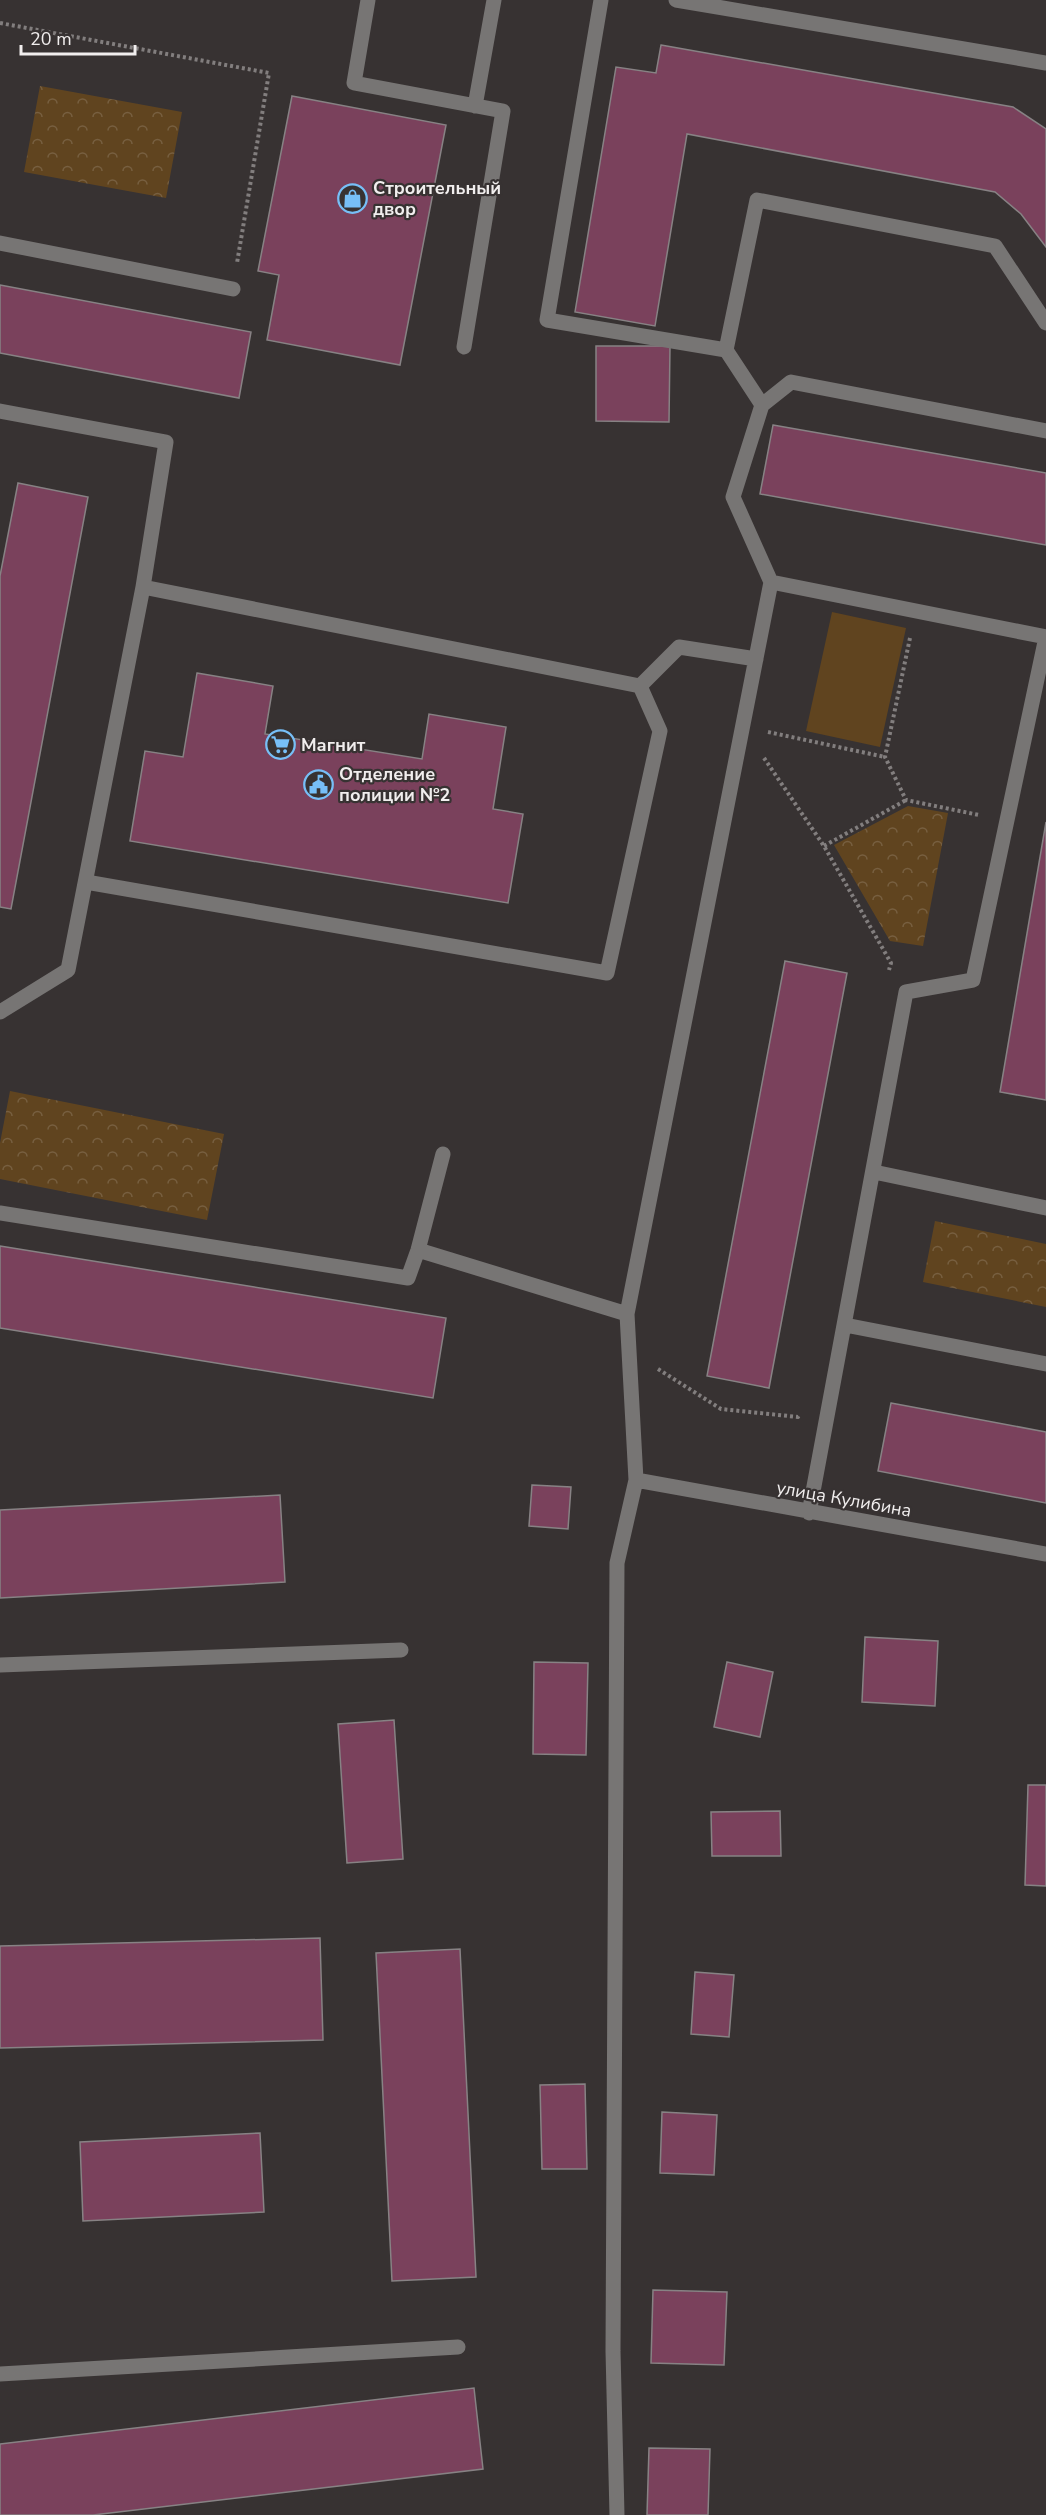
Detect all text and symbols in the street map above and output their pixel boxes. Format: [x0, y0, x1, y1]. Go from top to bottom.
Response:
scale bar [21, 18, 135, 56]
text: 20 m [30, 27, 72, 51]
place label: Строительный двор [373, 176, 501, 221]
shop icon: Строительный двор [336, 182, 368, 214]
supermarket icon: Магнит [264, 729, 296, 761]
place label: Магнит [301, 733, 366, 757]
place label: Отделение полиции №2 [339, 762, 450, 807]
public building icon: Отделение полиции №2 [302, 768, 334, 800]
street label: улица Кулибина [775, 1475, 913, 1523]

